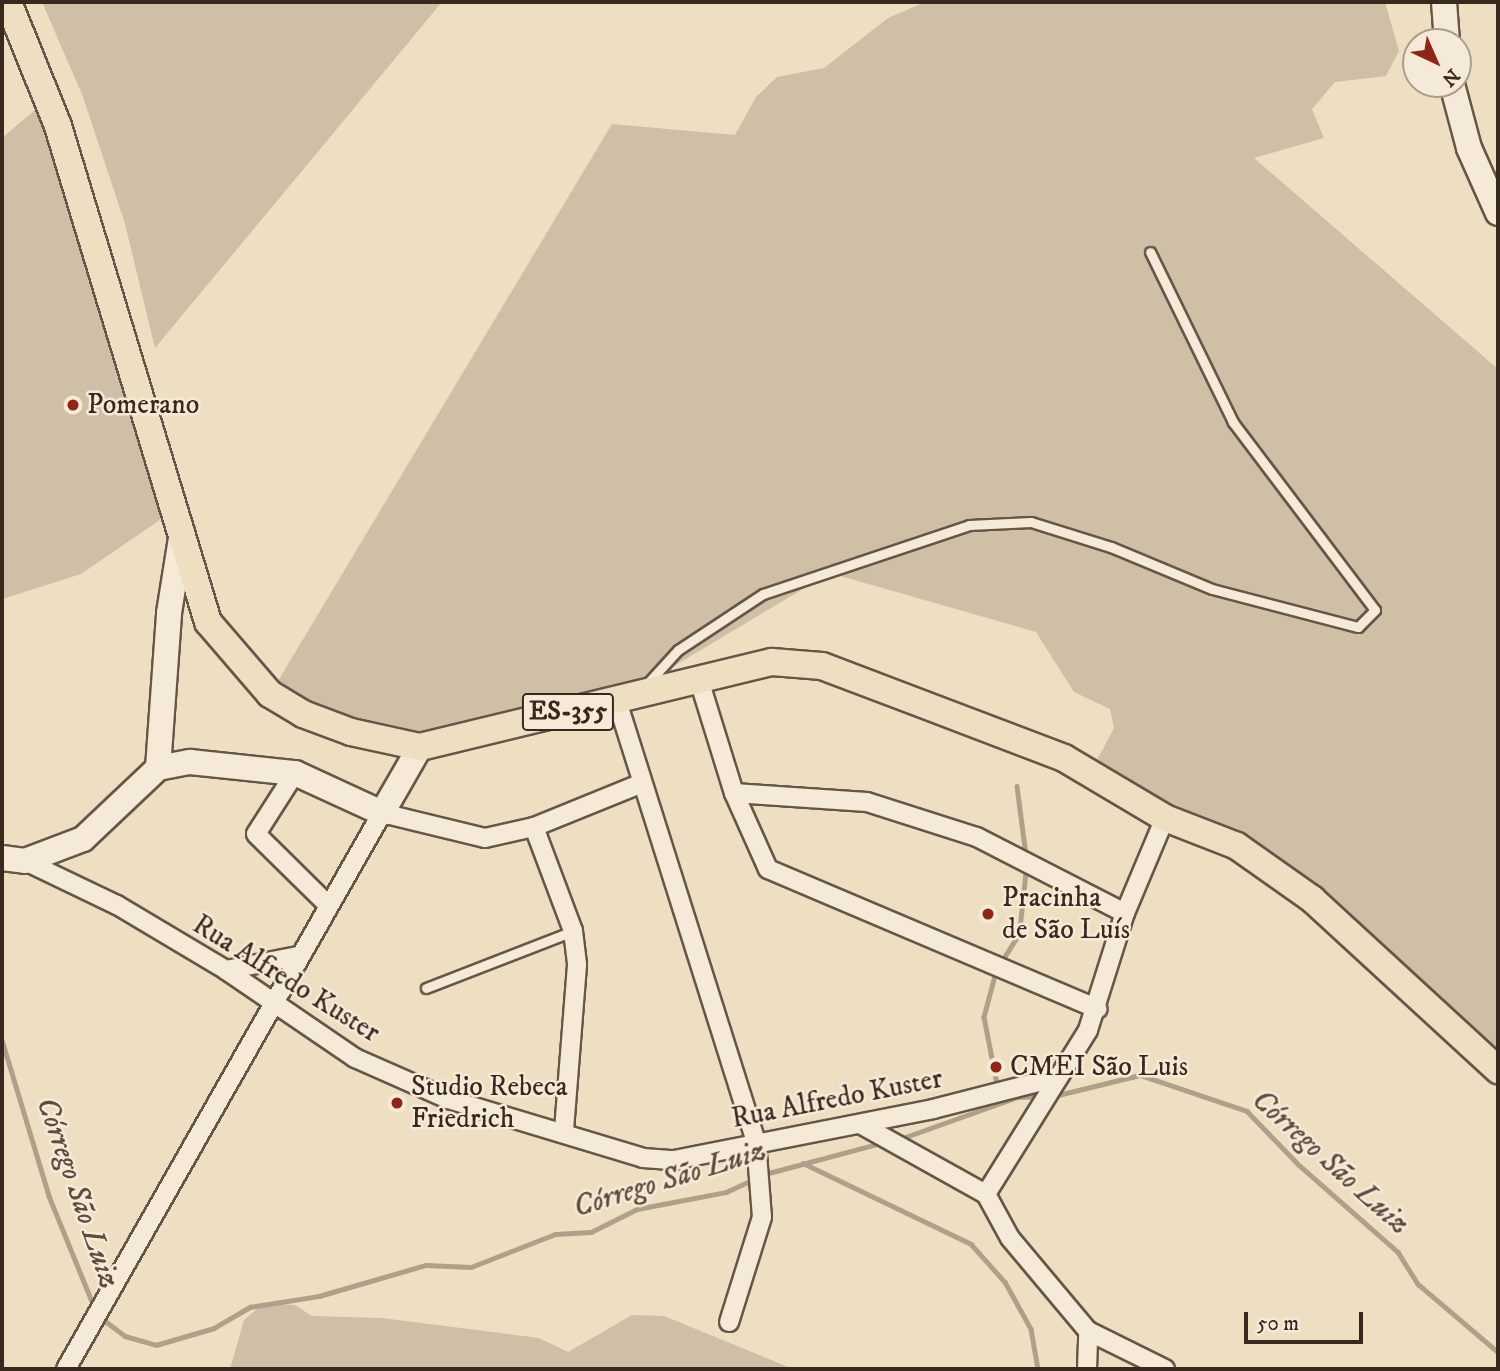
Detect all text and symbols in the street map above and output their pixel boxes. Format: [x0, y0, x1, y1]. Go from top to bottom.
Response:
north arrow [1402, 28, 1472, 98]
text: N [1437, 63, 1464, 91]
place label: Pomerano [87, 388, 199, 422]
marker: Pomerano [65, 397, 81, 413]
road number: ES-355 [521, 690, 615, 734]
place label: Pracinha de São Luís [1002, 881, 1130, 947]
marker: Pracinha de São Luís [980, 906, 996, 922]
street label: Rua Alfredo Kuster [186, 908, 386, 1050]
place label: CMEI São Luis [1010, 1050, 1188, 1084]
marker: CMEI São Luis [988, 1059, 1004, 1075]
street label: Rua Alfredo Kuster [729, 1062, 945, 1136]
place label: Studio Rebeca Friedrich [411, 1070, 568, 1136]
water label: Córrego São Luiz [1244, 1083, 1416, 1243]
water label: Córrego São Luiz [27, 1093, 127, 1293]
marker: Studio Rebeca Friedrich [389, 1095, 405, 1111]
water label: Córrego São Luiz [569, 1134, 771, 1226]
scale bar [1248, 1298, 1367, 1342]
text: 50 m [1257, 1311, 1299, 1337]

